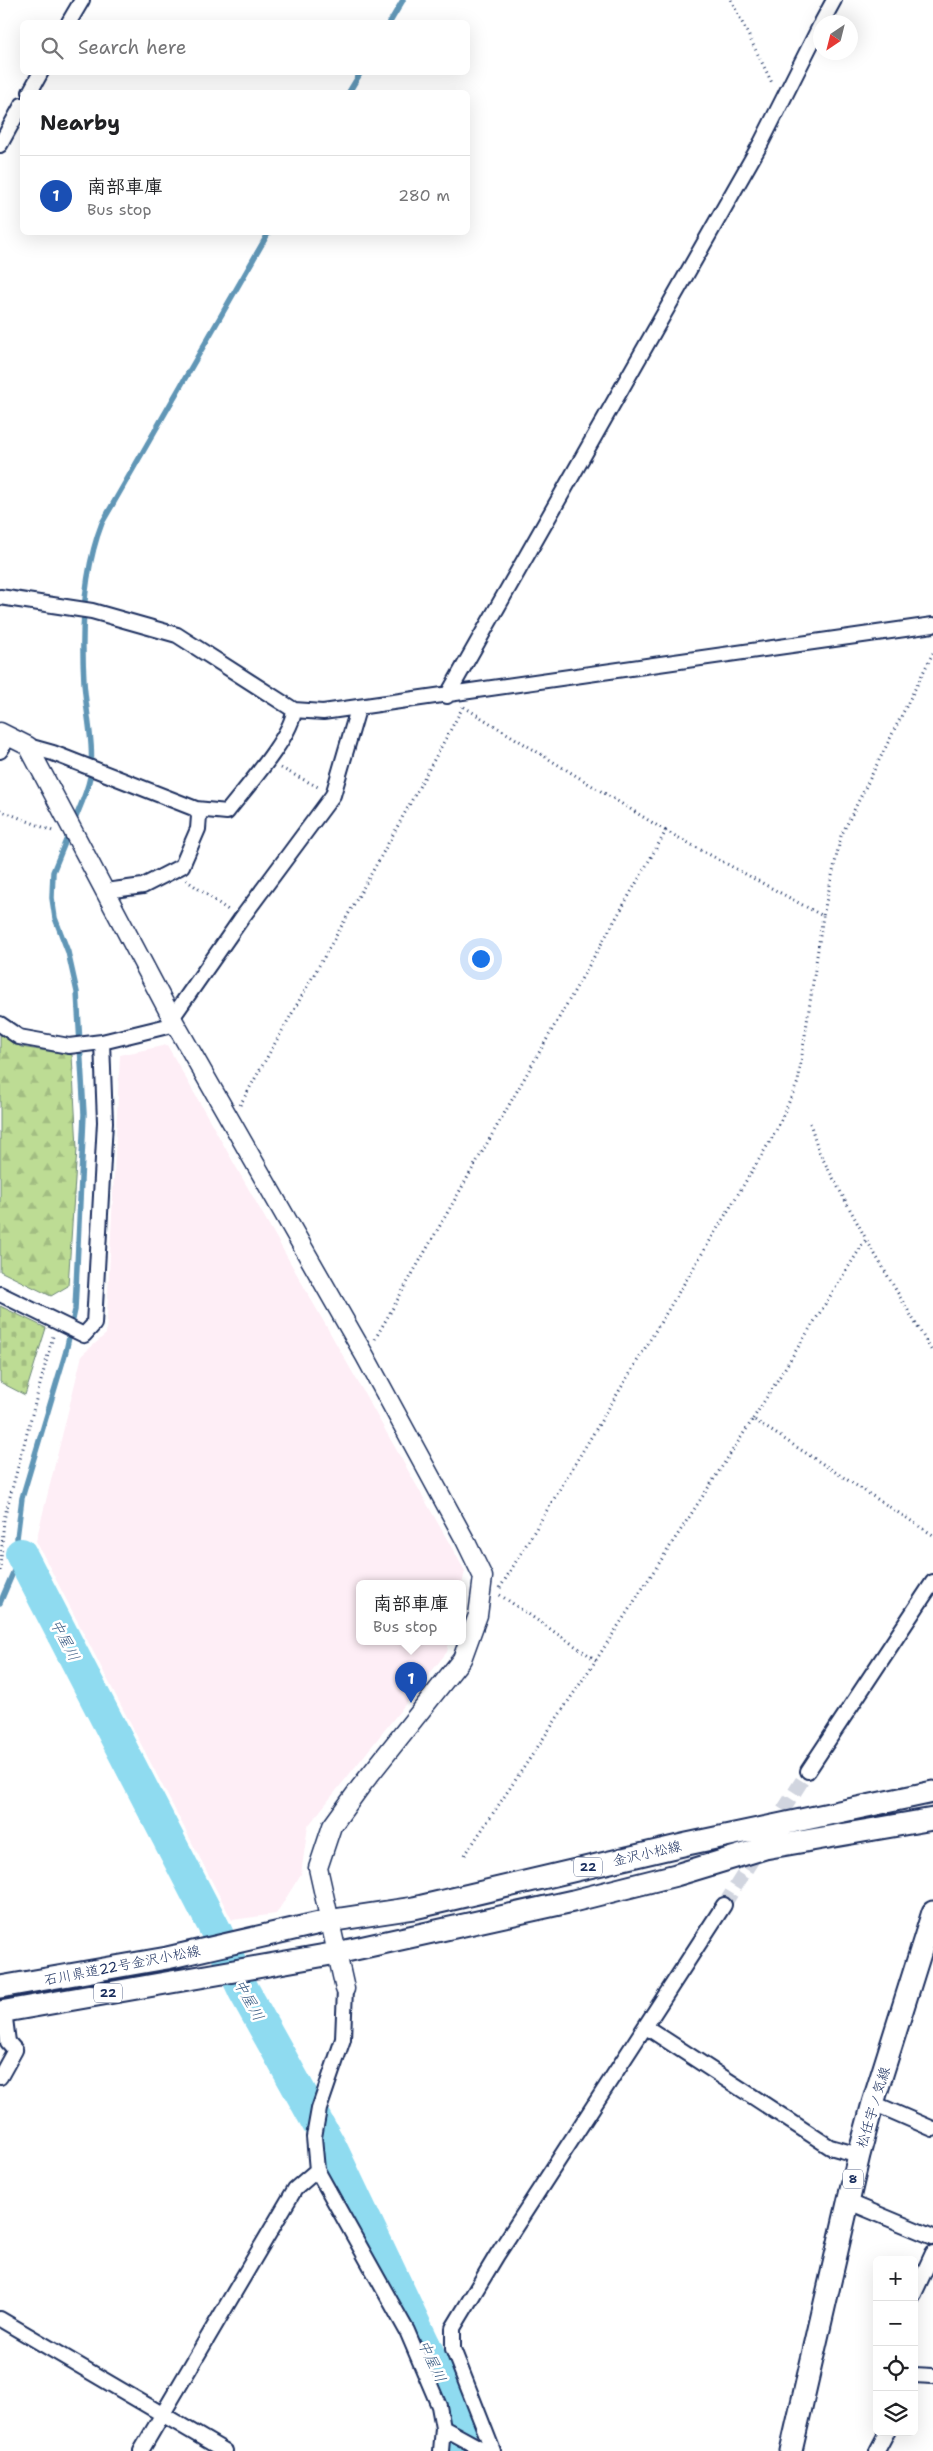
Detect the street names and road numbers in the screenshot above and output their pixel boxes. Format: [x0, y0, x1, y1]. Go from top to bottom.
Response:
street label: 金沢小松線 [611, 1836, 683, 1870]
road number: 22 [574, 1858, 602, 1876]
street label: 石川県道22号金沢小松線 [42, 1941, 202, 1989]
road number: 22 [94, 1984, 122, 2002]
street label: 松任宇ノ気線 [852, 2064, 894, 2150]
road number: 8 [843, 2170, 863, 2188]

